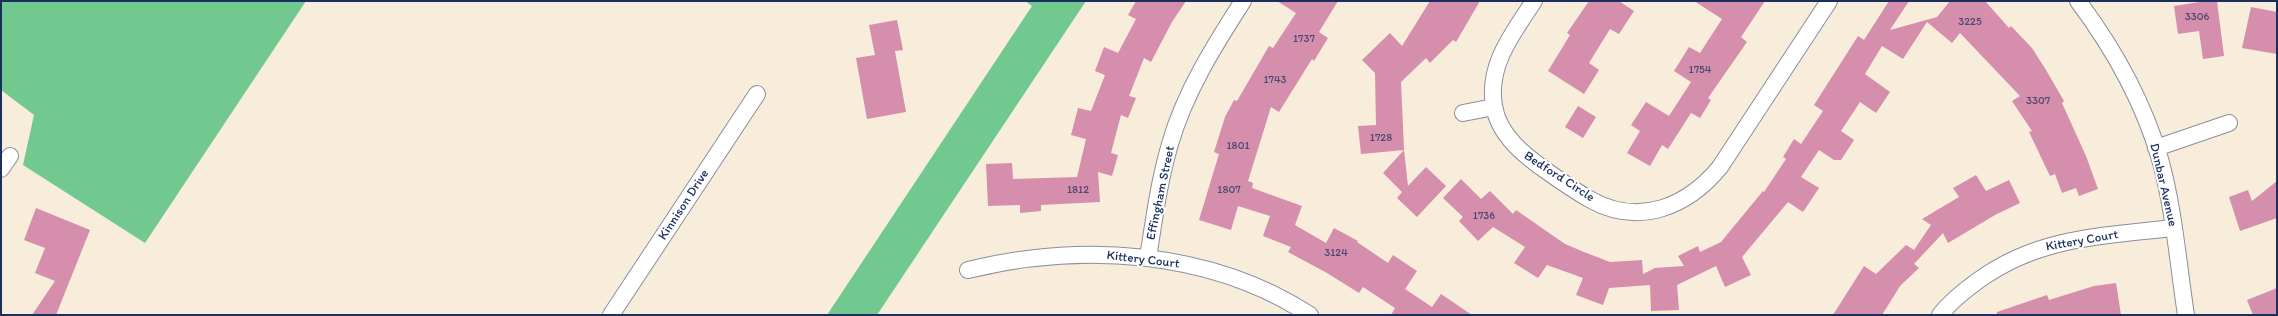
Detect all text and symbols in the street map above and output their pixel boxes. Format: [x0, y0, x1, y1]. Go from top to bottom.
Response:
house number: 3306 [2185, 10, 2209, 24]
house number: 3225 [1958, 15, 1982, 29]
house number: 1737 [1293, 32, 1315, 46]
house number: 1754 [1689, 63, 1711, 77]
house number: 1743 [1263, 73, 1287, 87]
house number: 3307 [2026, 94, 2050, 108]
house number: 1728 [1370, 131, 1392, 145]
house number: 1801 [1226, 139, 1250, 153]
street label: Dunbar Avenue [2146, 142, 2180, 228]
street label: Effingham Street [1143, 145, 1179, 241]
street label: Bedford Circle [1521, 148, 1597, 206]
street label: Kinnison Drive [655, 167, 713, 243]
house number: 1812 [1067, 183, 1089, 197]
house number: 1807 [1217, 183, 1241, 197]
house number: 1736 [1473, 209, 1495, 223]
street label: Kittery Court [2045, 227, 2119, 255]
house number: 3124 [1324, 246, 1348, 260]
street label: Kittery Court [1106, 248, 1180, 272]

